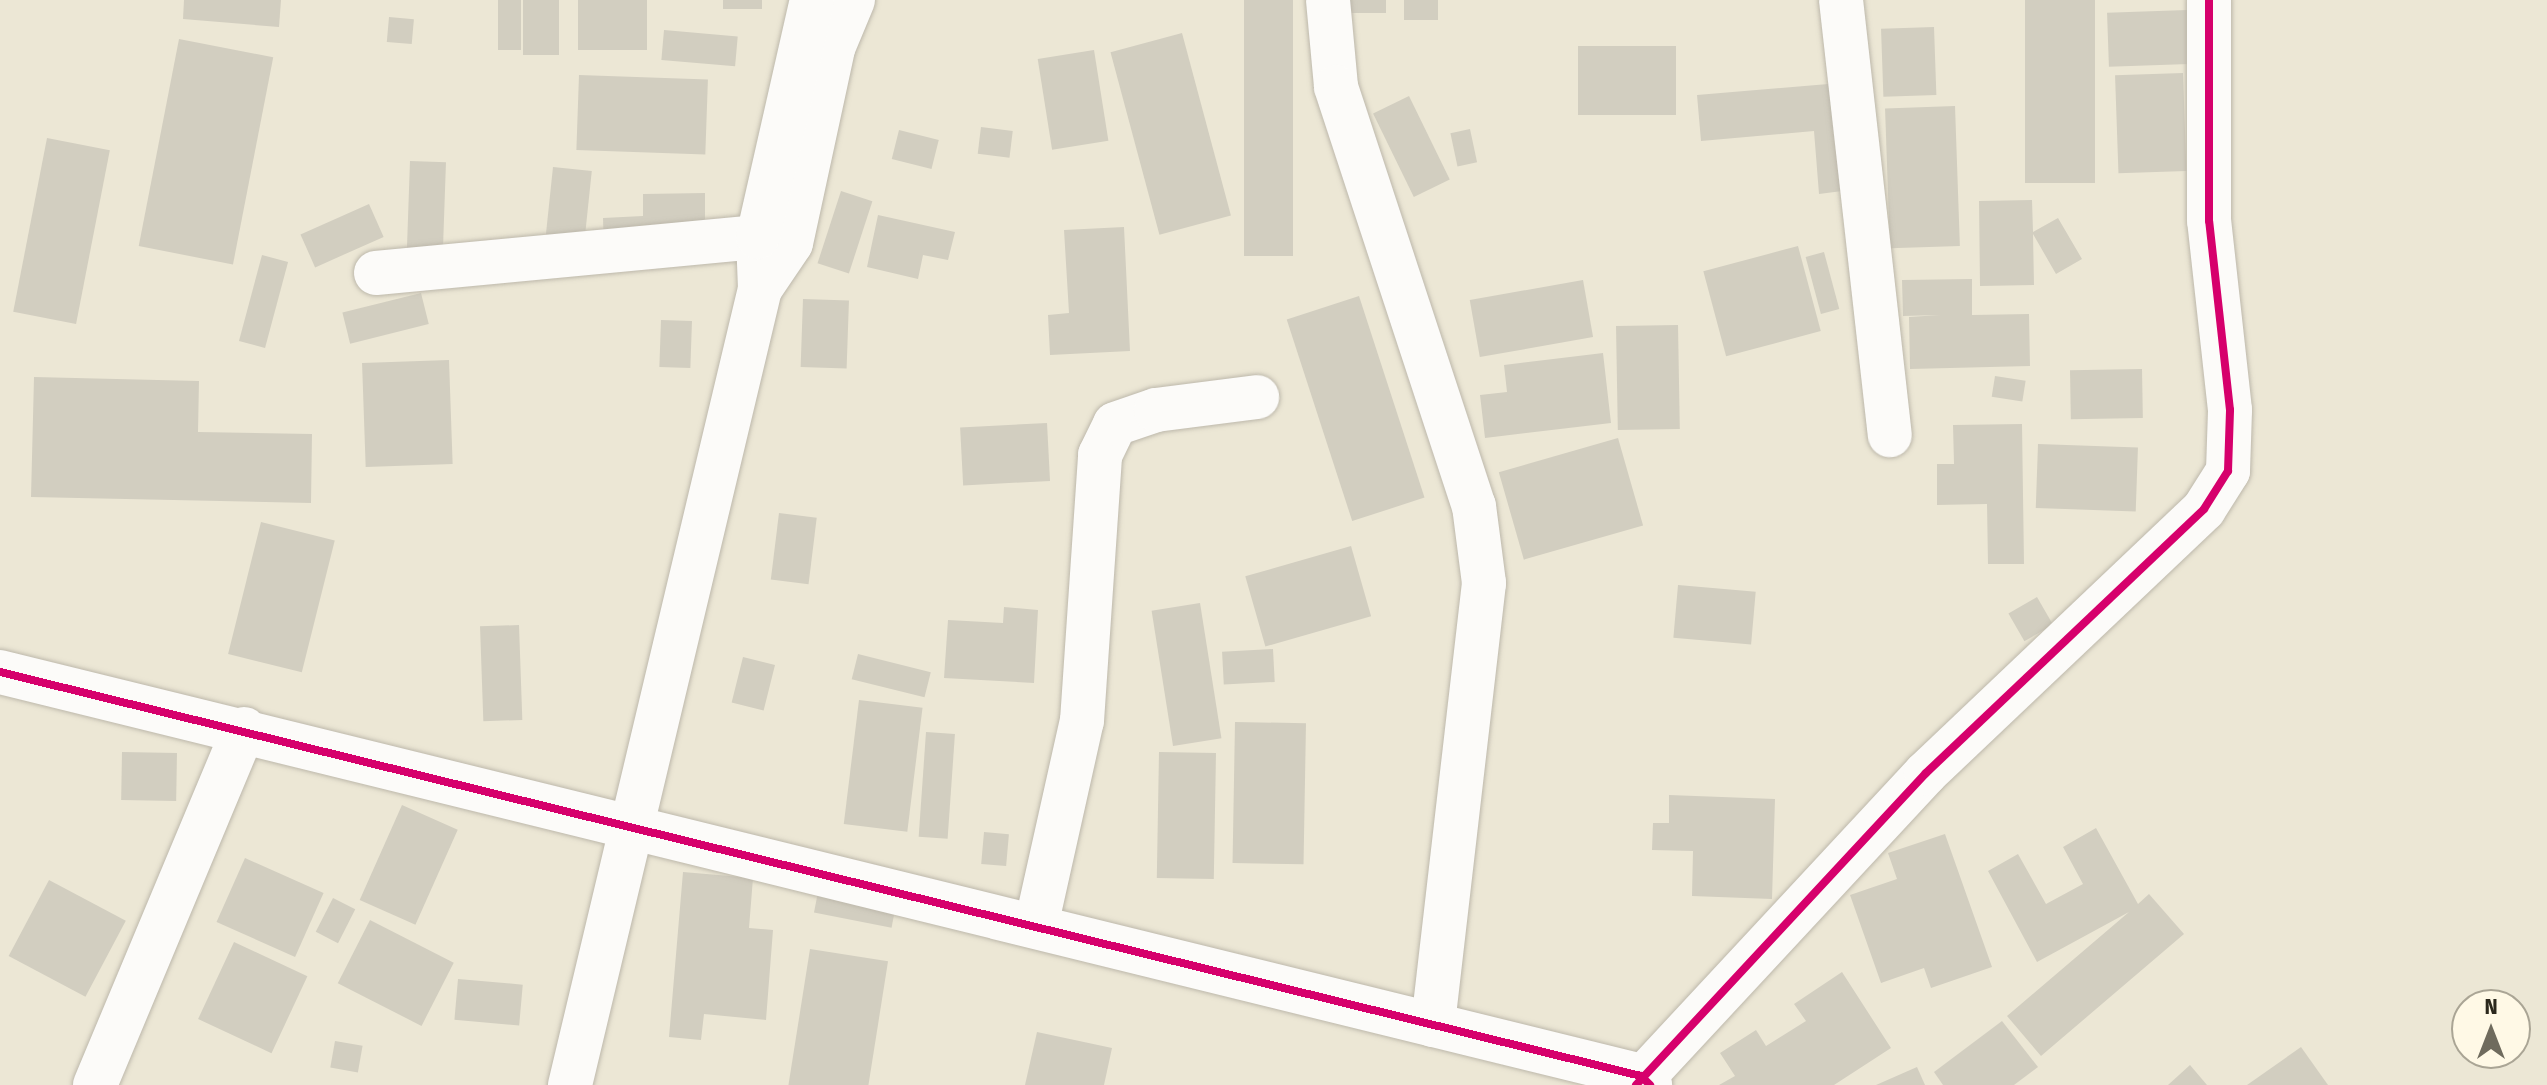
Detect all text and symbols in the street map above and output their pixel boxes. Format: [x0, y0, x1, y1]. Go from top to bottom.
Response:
north arrow [2451, 989, 2531, 1069]
text: N [2484, 993, 2498, 1020]

